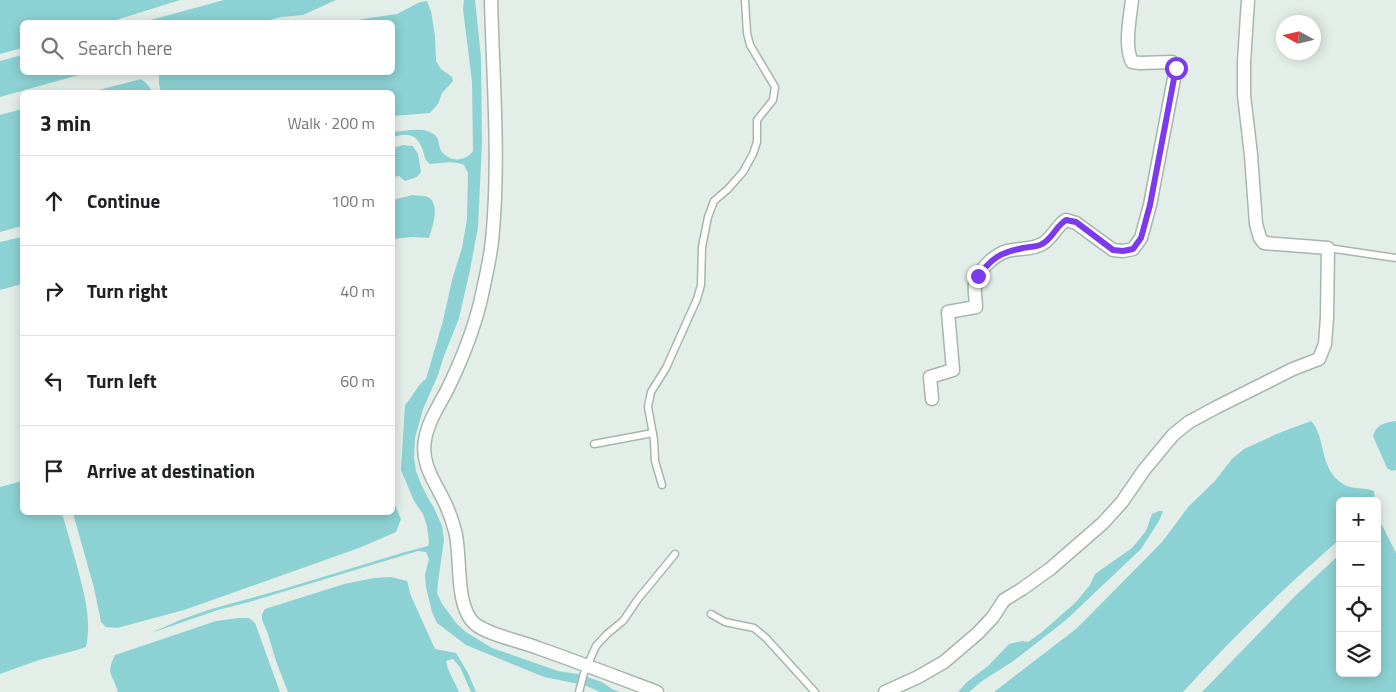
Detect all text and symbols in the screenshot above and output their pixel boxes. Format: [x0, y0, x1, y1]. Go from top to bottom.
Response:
north arrow [1276, 15, 1321, 60]
search box [20, 20, 395, 75]
text: Search here [78, 33, 172, 62]
icon: search [38, 34, 66, 62]
route start [1165, 57, 1188, 80]
text: 3 min [40, 107, 91, 139]
text: Walk · 200 m [287, 111, 375, 135]
text: Continue [87, 186, 160, 215]
icon: ahead [40, 187, 68, 215]
text: 100 m [331, 189, 375, 213]
route end [967, 265, 990, 288]
text: Turn right [87, 276, 168, 305]
icon: right [40, 277, 68, 305]
text: 40 m [340, 279, 375, 303]
text: Turn left [87, 366, 157, 395]
icon: left [40, 367, 68, 395]
text: 60 m [340, 369, 375, 393]
text: Arrive at destination [87, 456, 255, 485]
icon: arrive [40, 457, 68, 485]
map controls [1336, 497, 1381, 677]
button: + [1336, 497, 1381, 542]
button: − [1336, 542, 1381, 587]
button: locate [1336, 587, 1381, 632]
button: layers [1336, 632, 1381, 677]

